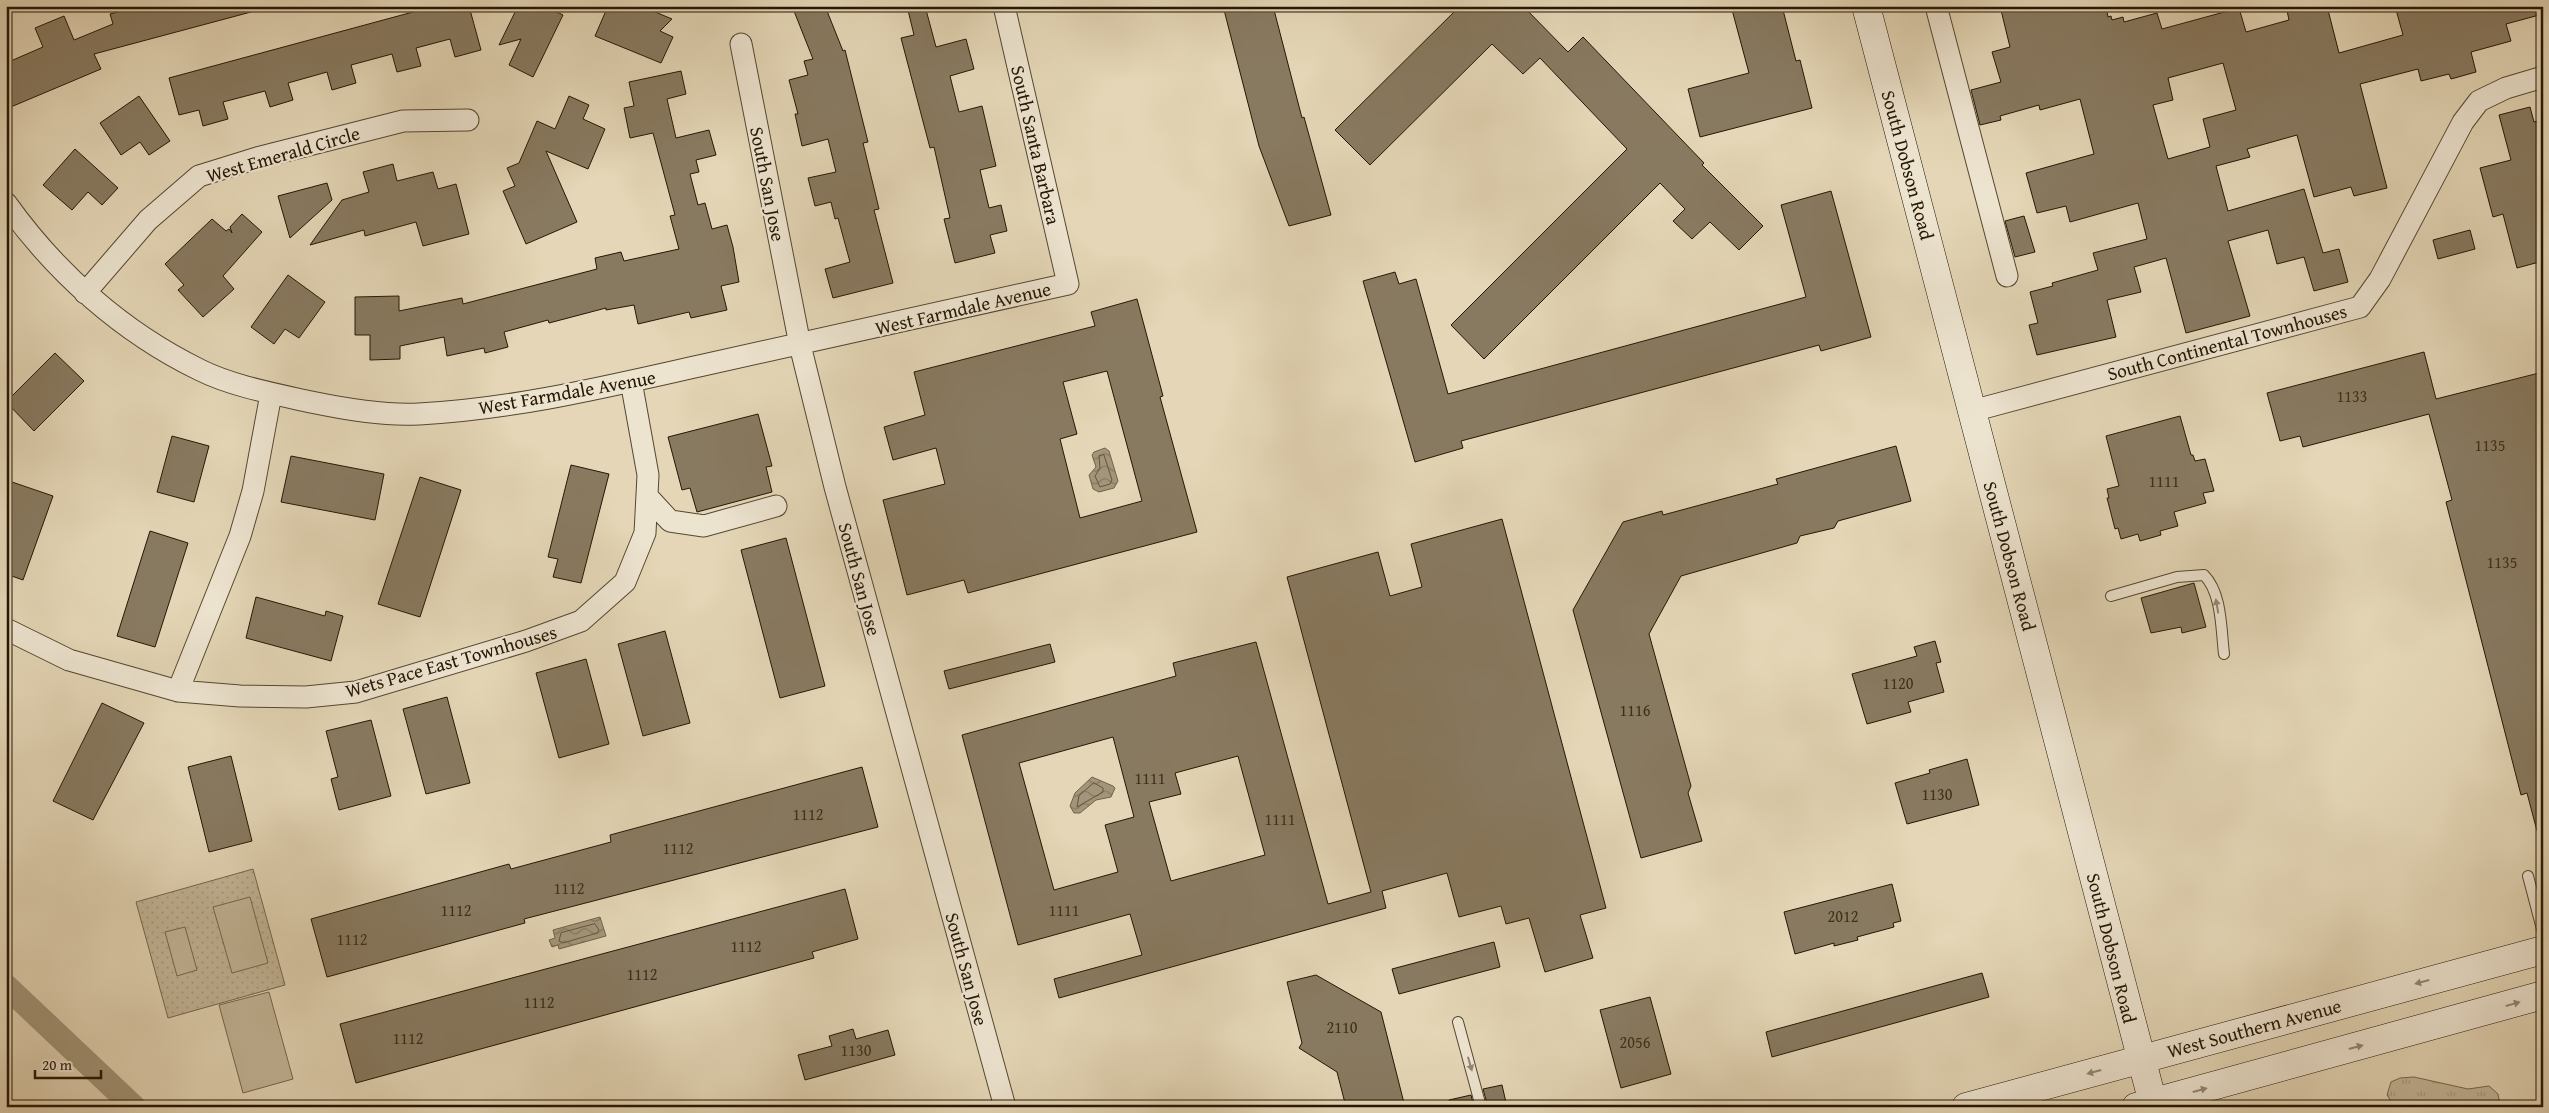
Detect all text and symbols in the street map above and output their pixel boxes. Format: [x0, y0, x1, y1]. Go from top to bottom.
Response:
street label: South Santa Barbara [1004, 63, 1068, 227]
street label: South Dobson Road [1875, 87, 1942, 244]
street label: West Emerald Circle [203, 119, 363, 189]
street label: South San Jose [743, 124, 793, 244]
street label: West Farmdale Avenue [872, 274, 1054, 342]
street label: South Continental Townhouses [2104, 296, 2350, 388]
street label: West Farmdale Avenue [476, 363, 658, 421]
house number: 1133 [2337, 384, 2367, 408]
house number: 1135 [2475, 433, 2505, 457]
house number: 1111 [2149, 469, 2179, 493]
street label: South Dobson Road [1977, 478, 2044, 635]
street label: South San Jose [831, 519, 889, 639]
house number: 1135 [2487, 550, 2517, 574]
one-way arrow [2213, 597, 2221, 613]
street label: Wets Pace East Townhouses [342, 617, 560, 705]
house number: 1120 [1883, 671, 1914, 695]
house number: 1116 [1620, 698, 1651, 722]
house number: 1111 [1135, 766, 1165, 790]
house number: 1130 [1922, 782, 1953, 806]
house number: 1112 [793, 802, 823, 826]
house number: 1111 [1265, 807, 1295, 831]
house number: 1112 [663, 836, 693, 860]
street label: South Dobson Road [2080, 870, 2144, 1027]
house number: 1112 [554, 876, 584, 900]
house number: 1112 [441, 898, 471, 922]
house number: 1111 [1049, 898, 1079, 922]
house number: 2012 [1828, 904, 1858, 928]
street label: South San Jose [938, 909, 996, 1029]
house number: 1112 [337, 927, 367, 951]
house number: 1112 [731, 934, 761, 958]
house number: 1112 [627, 962, 657, 986]
one-way arrow [2415, 979, 2430, 987]
house number: 1112 [524, 990, 554, 1014]
street label: West Southern Avenue [2164, 991, 2344, 1065]
one-way arrow [2506, 1000, 2521, 1008]
house number: 2110 [1327, 1015, 1358, 1039]
house number: 1112 [393, 1026, 423, 1050]
house number: 2056 [1620, 1030, 1651, 1054]
house number: 1130 [841, 1038, 872, 1062]
one-way arrow [2349, 1043, 2364, 1051]
scale bar [35, 1048, 101, 1080]
text: 20 m [42, 1054, 73, 1075]
one-way arrow [1466, 1057, 1474, 1072]
one-way arrow [2086, 1068, 2101, 1076]
one-way arrow [2192, 1085, 2207, 1093]

